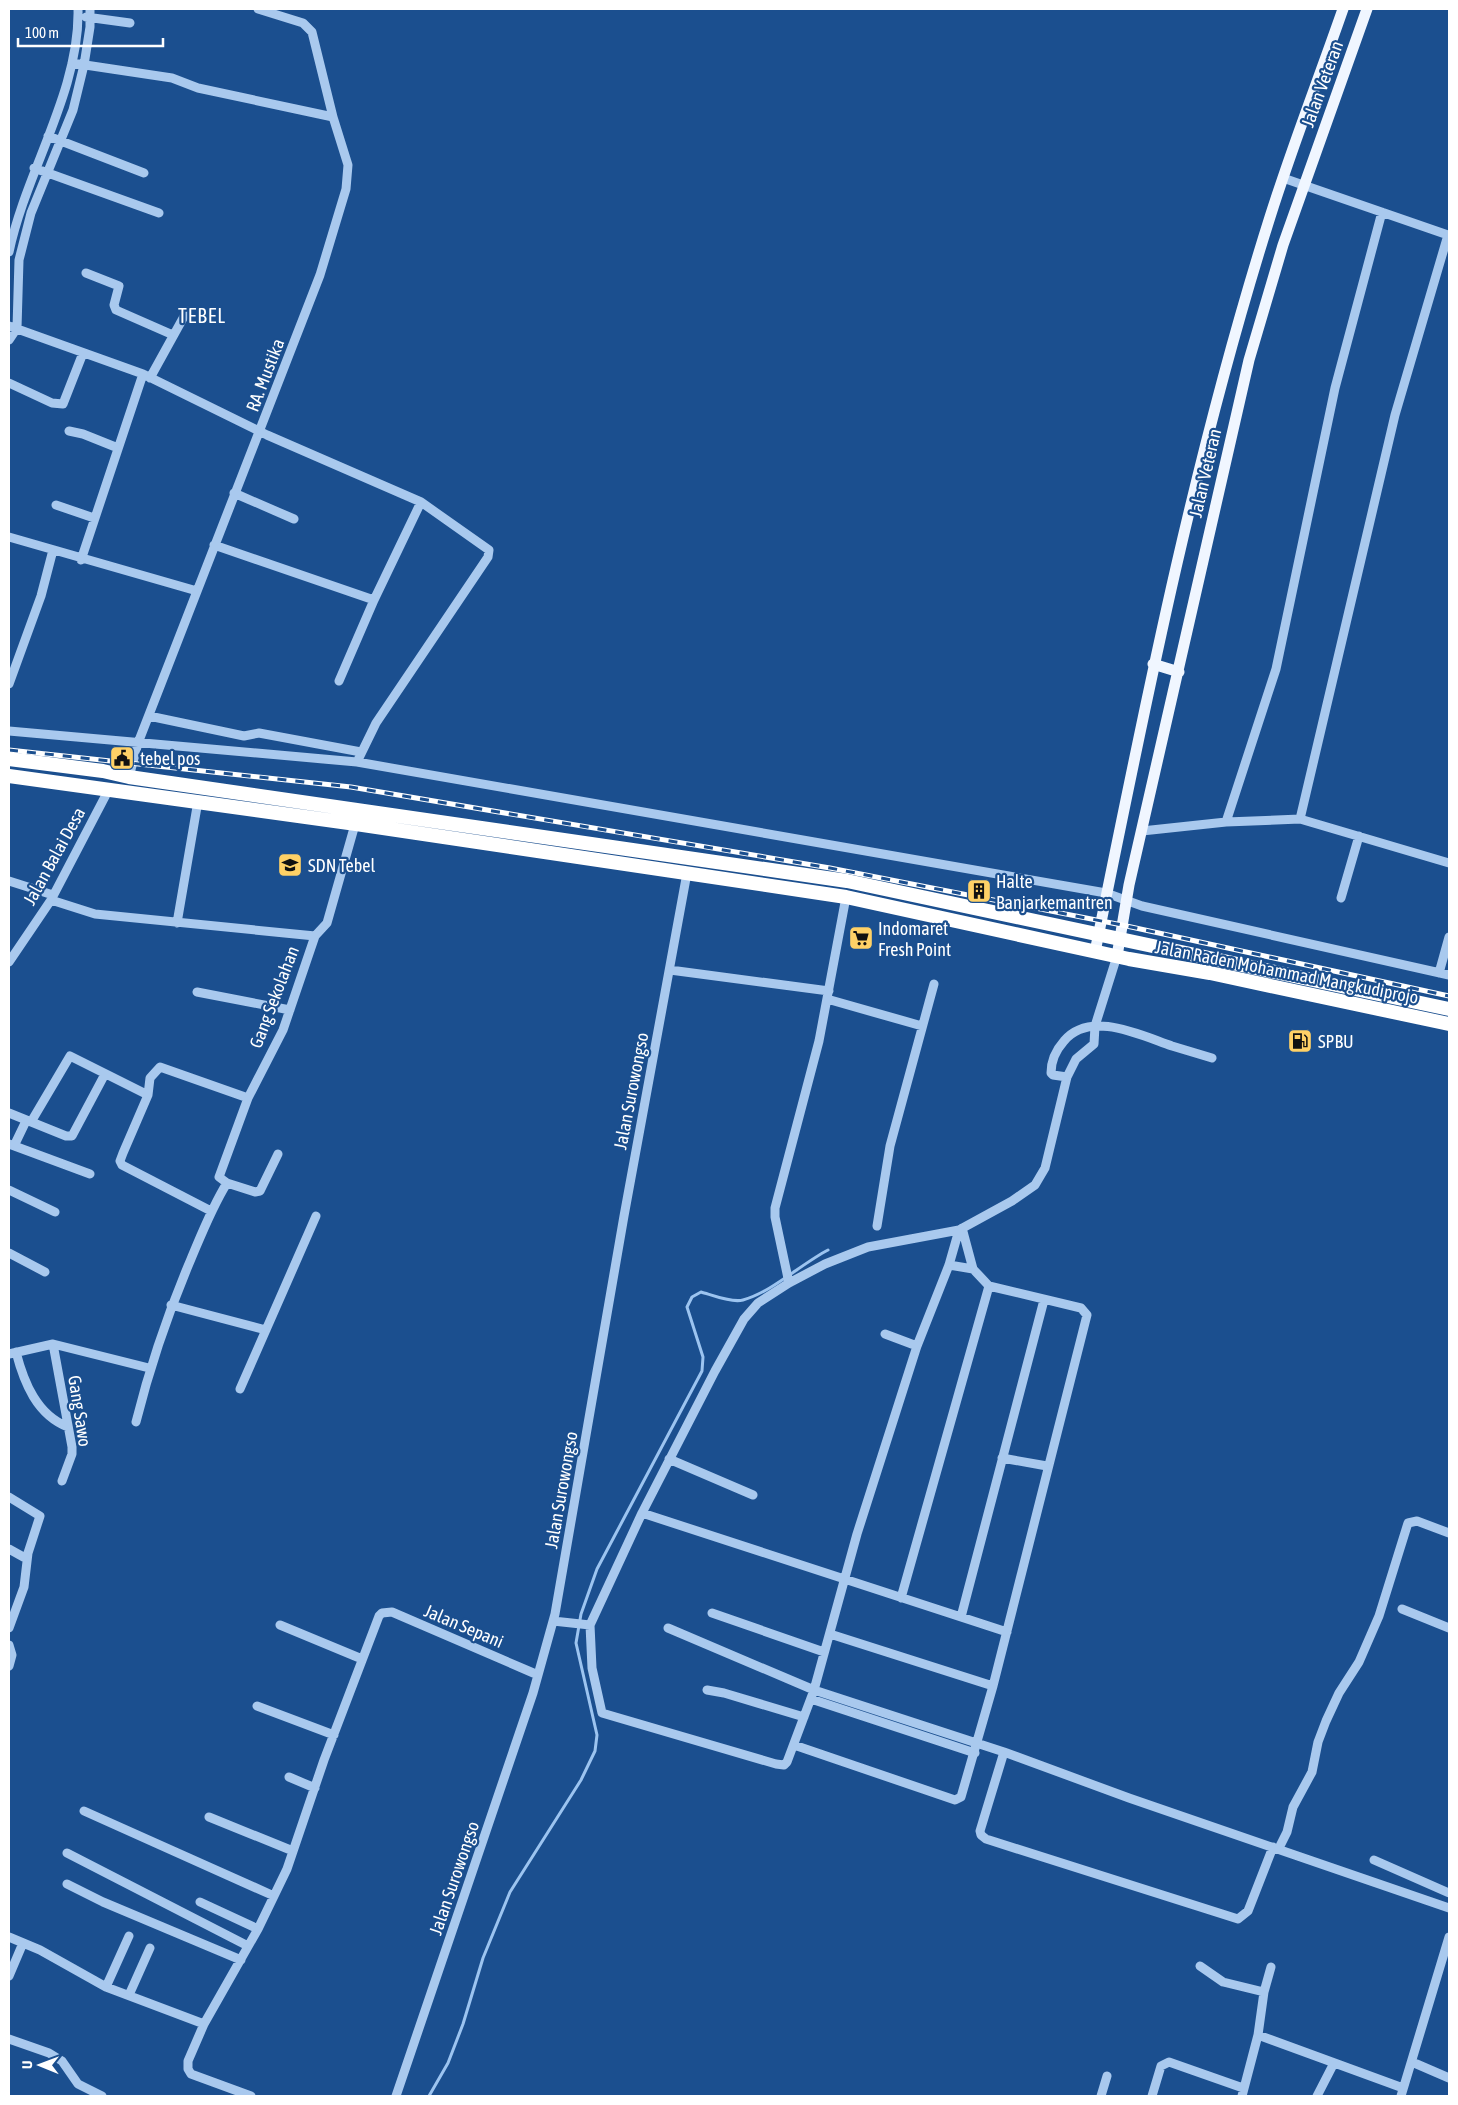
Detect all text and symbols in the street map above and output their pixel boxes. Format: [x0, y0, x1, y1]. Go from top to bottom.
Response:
scale bar [18, 15, 162, 47]
text: 100 m [25, 24, 59, 41]
street label: Jalan Veteran [1297, 38, 1347, 130]
district label: TEBEL [178, 304, 226, 327]
street label: RA. Mustika [242, 336, 288, 414]
street label: Jalan Veteran [1185, 427, 1225, 519]
public building icon: tebel pos [109, 745, 135, 771]
place label: tebel pos [140, 748, 200, 769]
street label: Jalan Balai Desa [19, 804, 89, 908]
school or university icon: SDN Tebel [277, 852, 303, 878]
place label: SDN Tebel [308, 855, 375, 876]
place label: Halte Banjarkemantren [996, 871, 1113, 913]
building icon: Halte Banjarkemantren [966, 878, 992, 904]
place label: Indomaret Fresh Point [878, 918, 951, 960]
supermarket icon: Indomaret Fresh Point [848, 925, 874, 951]
street label: Jalan Raden Mohammad Mangkudiprojo [1154, 936, 1420, 1008]
street label: Gang Sekolahan [245, 943, 303, 1051]
fuel station icon: SPBU [1287, 1028, 1313, 1054]
street label: Jalan Surowongso [609, 1031, 653, 1151]
place label: SPBU [1318, 1031, 1354, 1052]
street label: Gang Sawo [64, 1374, 96, 1448]
street label: Jalan Surowongso [540, 1430, 582, 1550]
street label: Jalan Sepani [421, 1600, 507, 1652]
street label: Jalan Surowongso [425, 1819, 483, 1937]
north arrow [15, 2040, 65, 2090]
text: U [19, 2061, 35, 2069]

